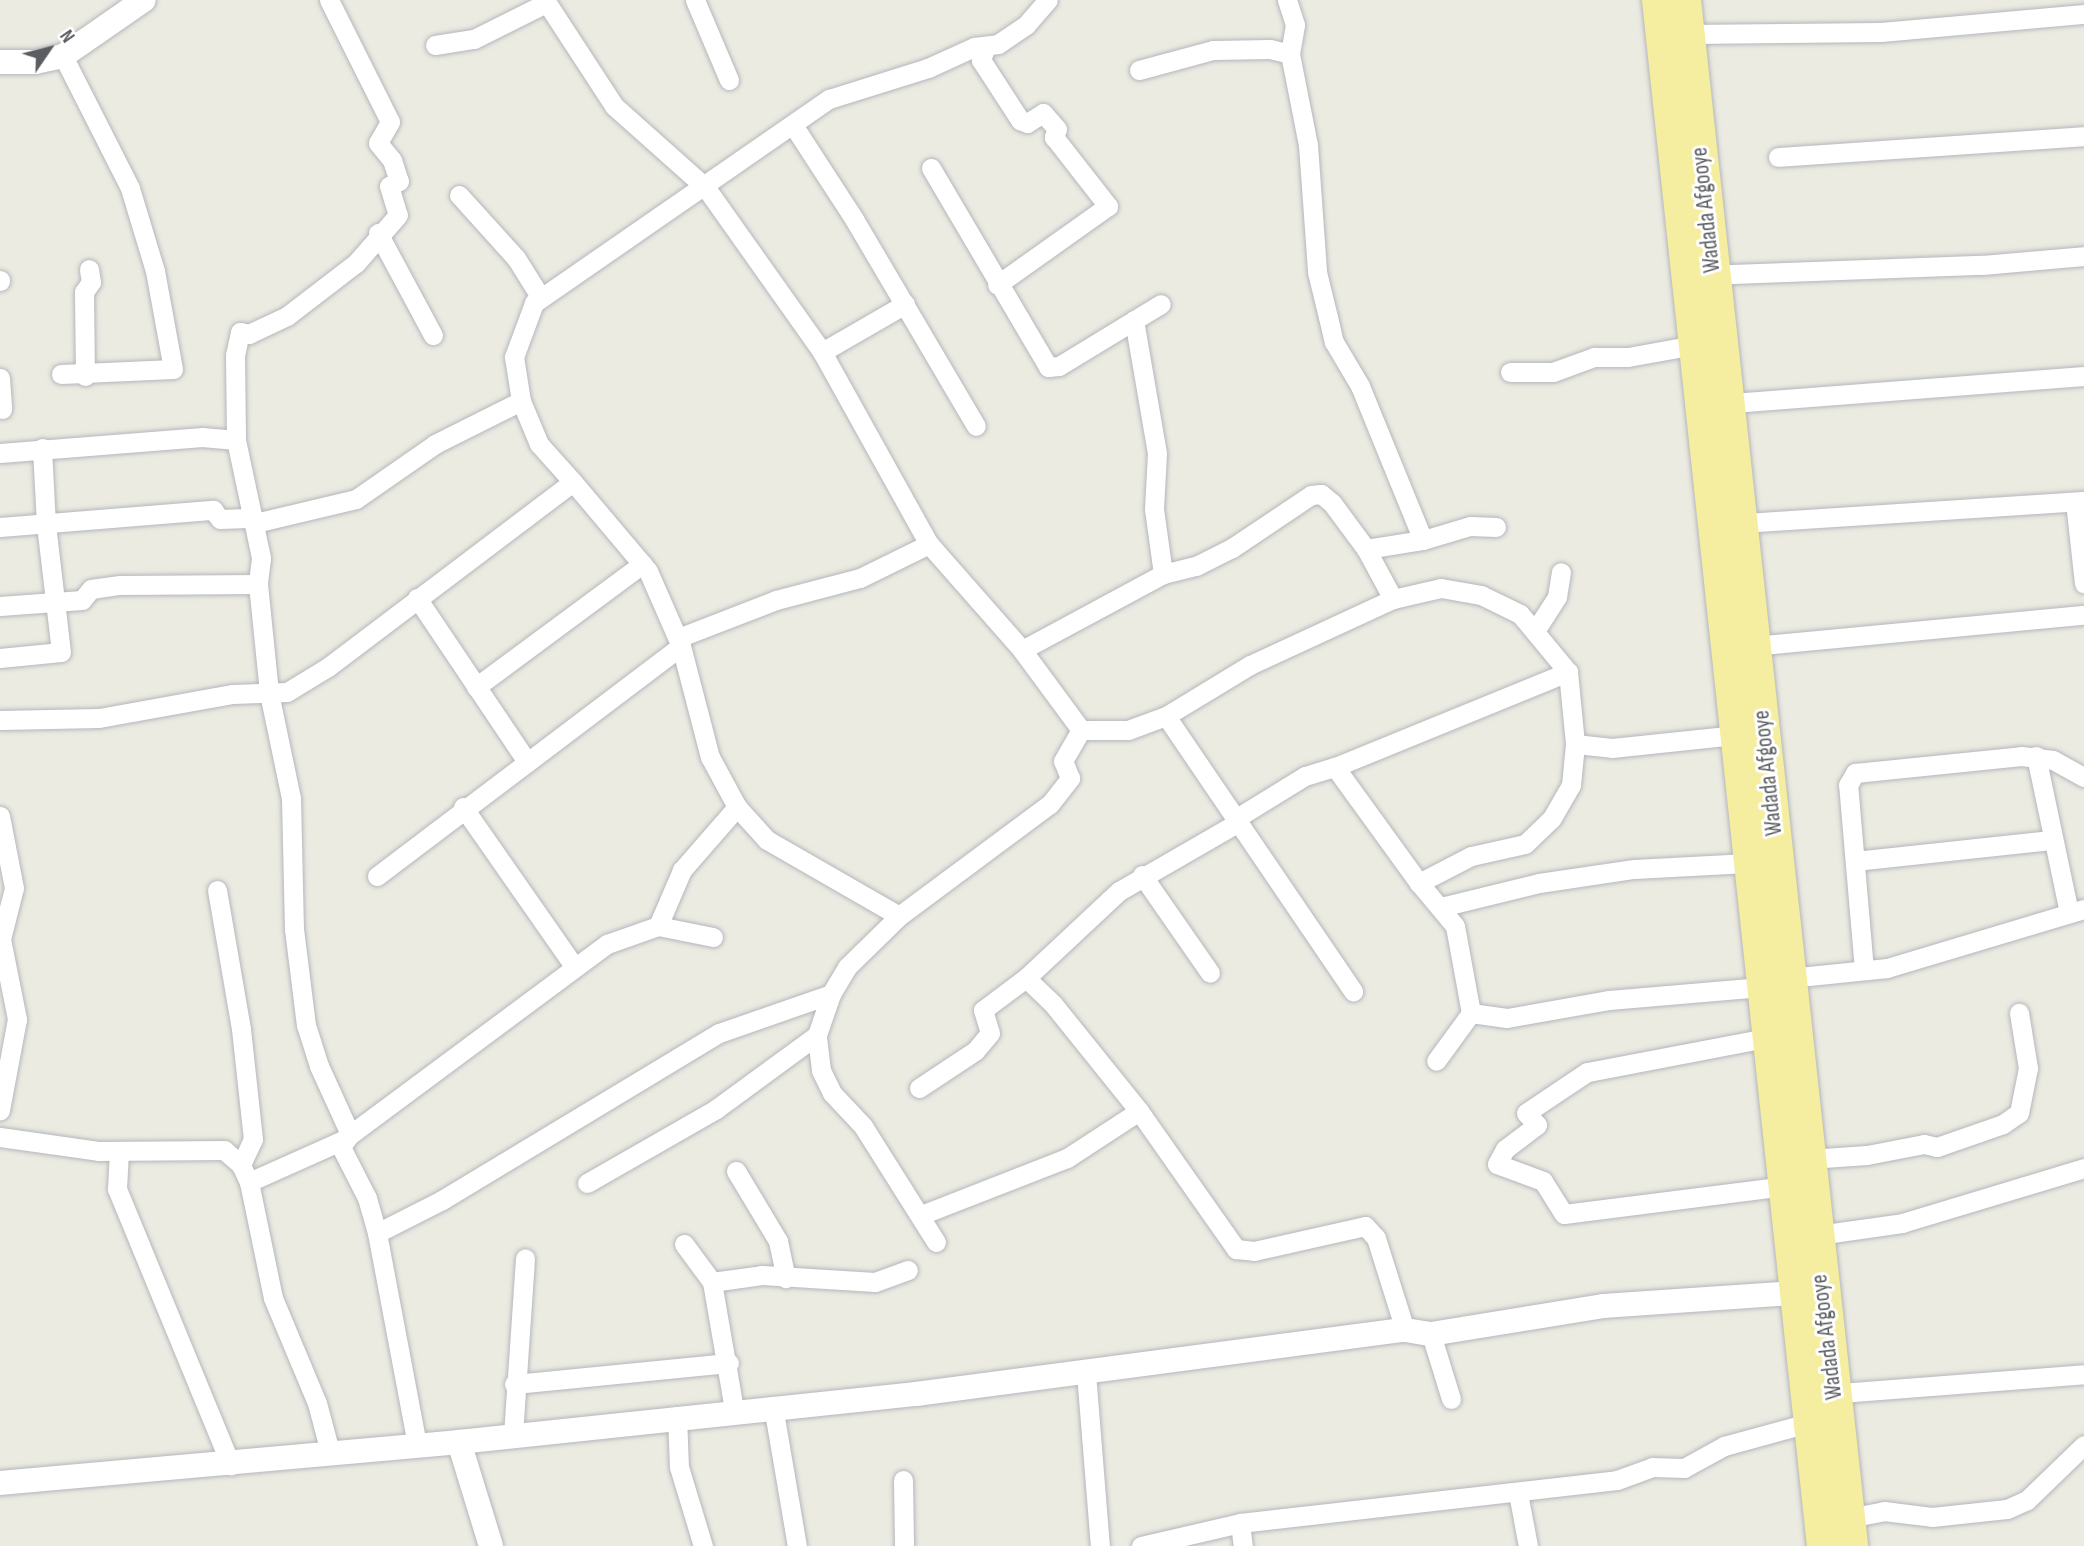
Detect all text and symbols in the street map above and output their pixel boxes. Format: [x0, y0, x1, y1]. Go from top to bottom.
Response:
north arrow [14, 14, 84, 84]
text: N [54, 26, 79, 47]
street label: Wadada Afgooye [1686, 146, 1726, 274]
street label: Wadada Afgooye [1748, 709, 1788, 837]
street label: Wadada Afgooye [1806, 1273, 1848, 1401]

